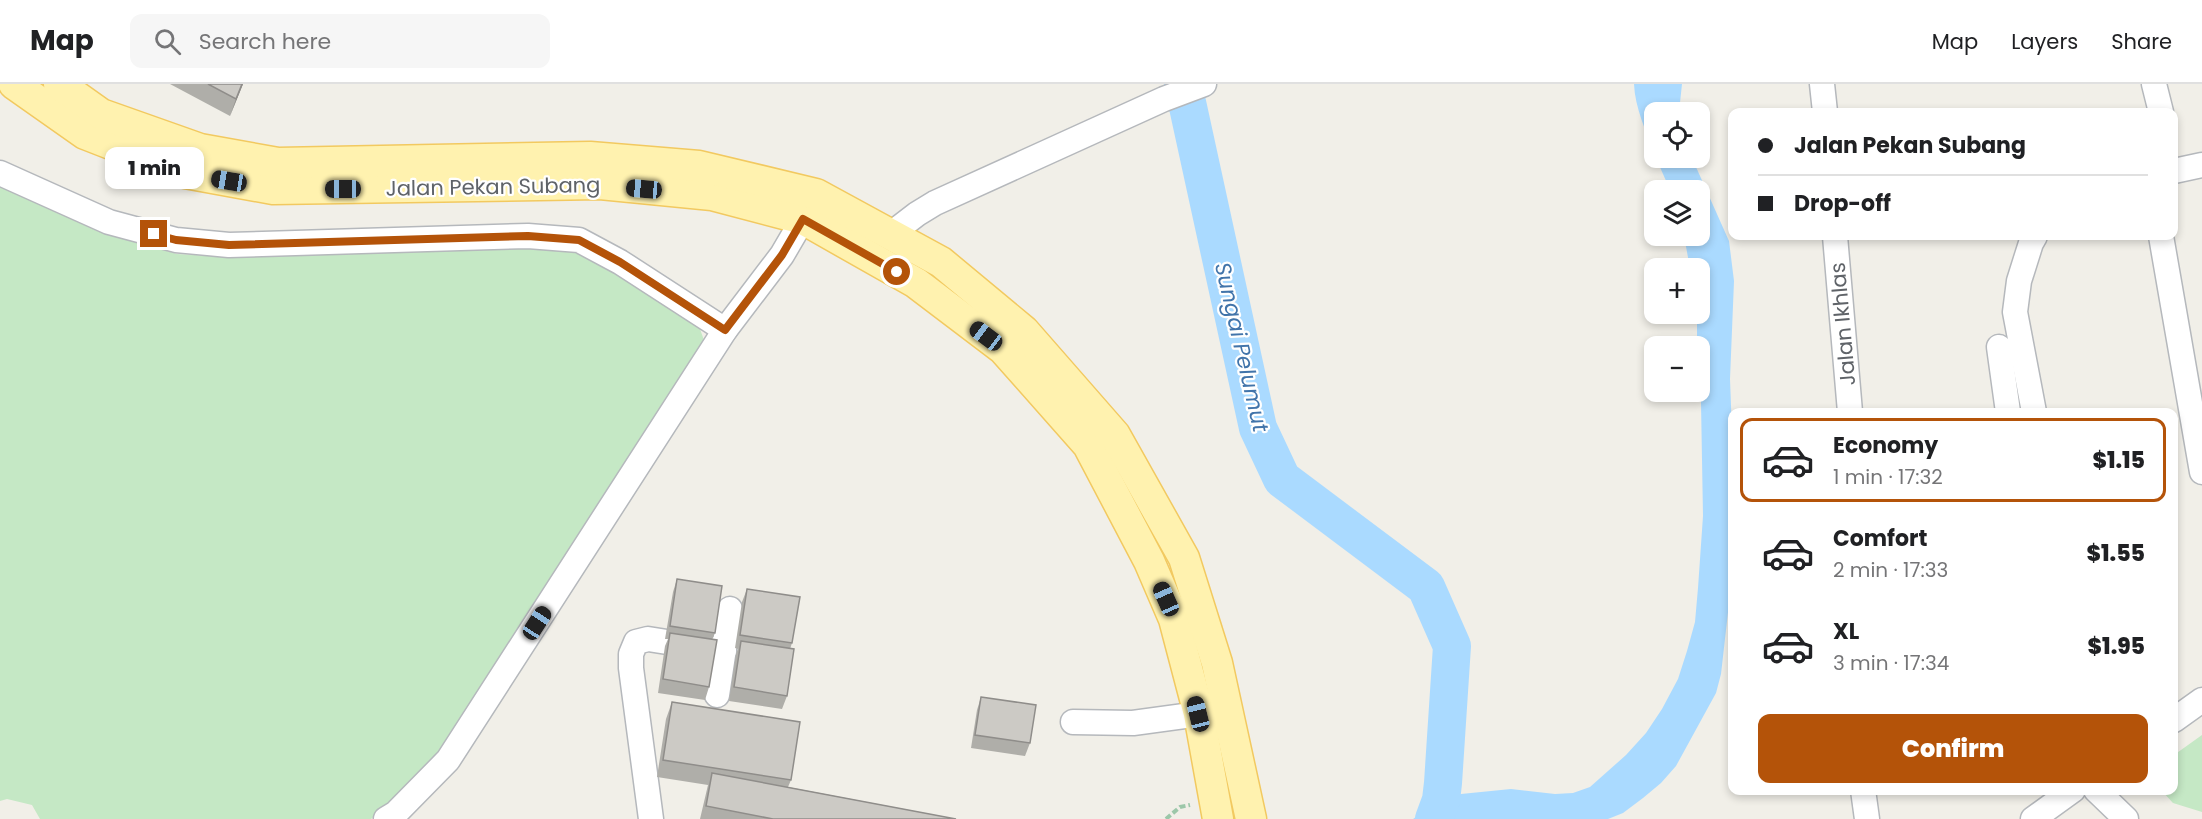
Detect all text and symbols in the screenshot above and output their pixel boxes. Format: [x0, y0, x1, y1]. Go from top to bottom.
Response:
search box [130, 14, 550, 68]
text: Map [30, 21, 94, 60]
icon: search [151, 25, 184, 58]
text: Search here [199, 26, 331, 57]
text: Map [1932, 27, 1978, 56]
text: Layers [2011, 27, 2078, 56]
text: Share [2111, 27, 2172, 56]
map controls [1644, 102, 1710, 402]
button: locate [1644, 102, 1710, 168]
text: Jalan Pekan Subang [1794, 130, 2026, 161]
callout: 1 min [104, 147, 204, 189]
text: 1 min [128, 154, 181, 182]
car [210, 169, 248, 193]
street label: Jalan Pekan Subang [385, 170, 601, 203]
car [625, 178, 663, 200]
car [325, 180, 361, 198]
button: layers [1644, 180, 1710, 246]
text: Drop-off [1794, 188, 1891, 219]
route end [140, 220, 167, 247]
route start [883, 258, 910, 285]
button: + [1644, 258, 1710, 324]
water label: Sungai Pelumut [1207, 259, 1276, 436]
street label: Jalan Ikhlas [1823, 261, 1862, 387]
car [966, 318, 1006, 354]
button: − [1644, 336, 1710, 402]
text: Economy [1833, 430, 1938, 461]
icon: car [1761, 433, 1815, 487]
text: $1.15 [2092, 445, 2145, 476]
text: 1 min · 17:32 [1833, 463, 1943, 491]
text: Comfort [1833, 523, 1927, 554]
icon: car [1761, 526, 1815, 580]
text: $1.55 [2087, 538, 2145, 569]
text: 2 min · 17:33 [1833, 556, 1948, 584]
car [1150, 579, 1182, 619]
car [520, 603, 554, 643]
text: XL [1833, 616, 1859, 647]
icon: car [1761, 619, 1815, 673]
text: $1.95 [2088, 631, 2145, 662]
text: 3 min · 17:34 [1833, 649, 1949, 677]
car [1185, 694, 1211, 734]
button: Confirm [1758, 714, 2148, 783]

